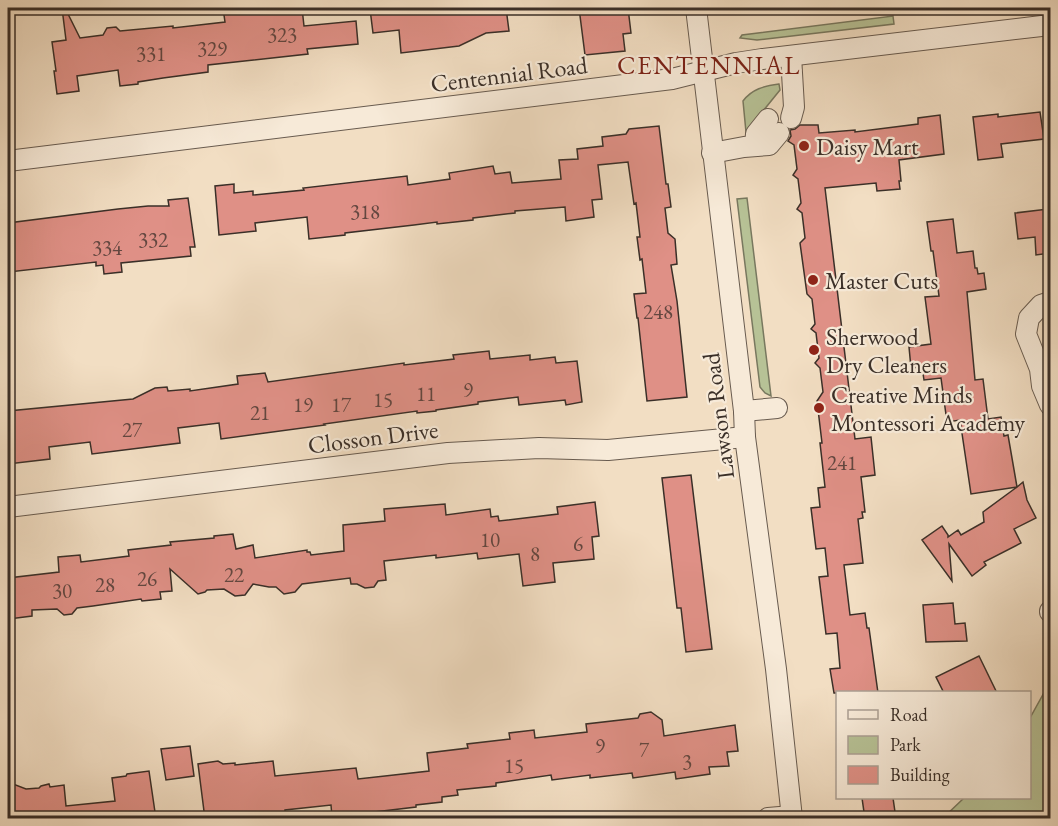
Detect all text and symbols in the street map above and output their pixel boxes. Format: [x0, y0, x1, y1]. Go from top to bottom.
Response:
house number: 323 [267, 21, 297, 48]
house number: 329 [197, 35, 227, 62]
house number: 331 [136, 40, 166, 67]
district label: CENTENNIAL [617, 48, 801, 82]
street label: Centennial Road [429, 49, 590, 99]
place label: Daisy Mart [816, 131, 919, 162]
marker: Daisy Mart [797, 139, 811, 153]
house number: 318 [350, 198, 380, 225]
house number: 332 [138, 226, 168, 253]
house number: 334 [92, 234, 123, 261]
place label: Master Cuts [825, 265, 938, 296]
marker: Master Cuts [806, 273, 820, 287]
house number: 248 [643, 298, 673, 325]
place label: Sherwood Dry Cleaners [826, 321, 947, 380]
marker: Sherwood Dry Cleaners [807, 343, 821, 357]
street label: Lawson Road [695, 350, 741, 481]
house number: 9 [463, 376, 473, 403]
place label: Creative Minds Montessori Academy [831, 379, 1025, 438]
house number: 11 [416, 380, 436, 407]
house number: 15 [373, 386, 393, 413]
house number: 19 [293, 391, 313, 418]
house number: 17 [331, 391, 352, 418]
house number: 21 [250, 399, 270, 426]
marker: Creative Minds Montessori Academy [812, 401, 826, 415]
street label: Closson Drive [306, 414, 440, 460]
house number: 27 [122, 416, 143, 443]
house number: 241 [827, 449, 857, 476]
house number: 10 [480, 526, 500, 553]
house number: 6 [573, 530, 583, 557]
house number: 8 [530, 540, 540, 567]
house number: 22 [224, 561, 244, 588]
house number: 26 [137, 565, 157, 592]
house number: 28 [95, 571, 115, 598]
house number: 30 [52, 577, 72, 604]
legend [836, 691, 1031, 799]
text: Road [890, 703, 929, 726]
house number: 9 [595, 732, 605, 759]
text: Park [890, 733, 921, 756]
house number: 7 [639, 736, 650, 763]
house number: 3 [682, 748, 692, 775]
house number: 15 [504, 752, 524, 779]
text: Building [890, 763, 950, 786]

